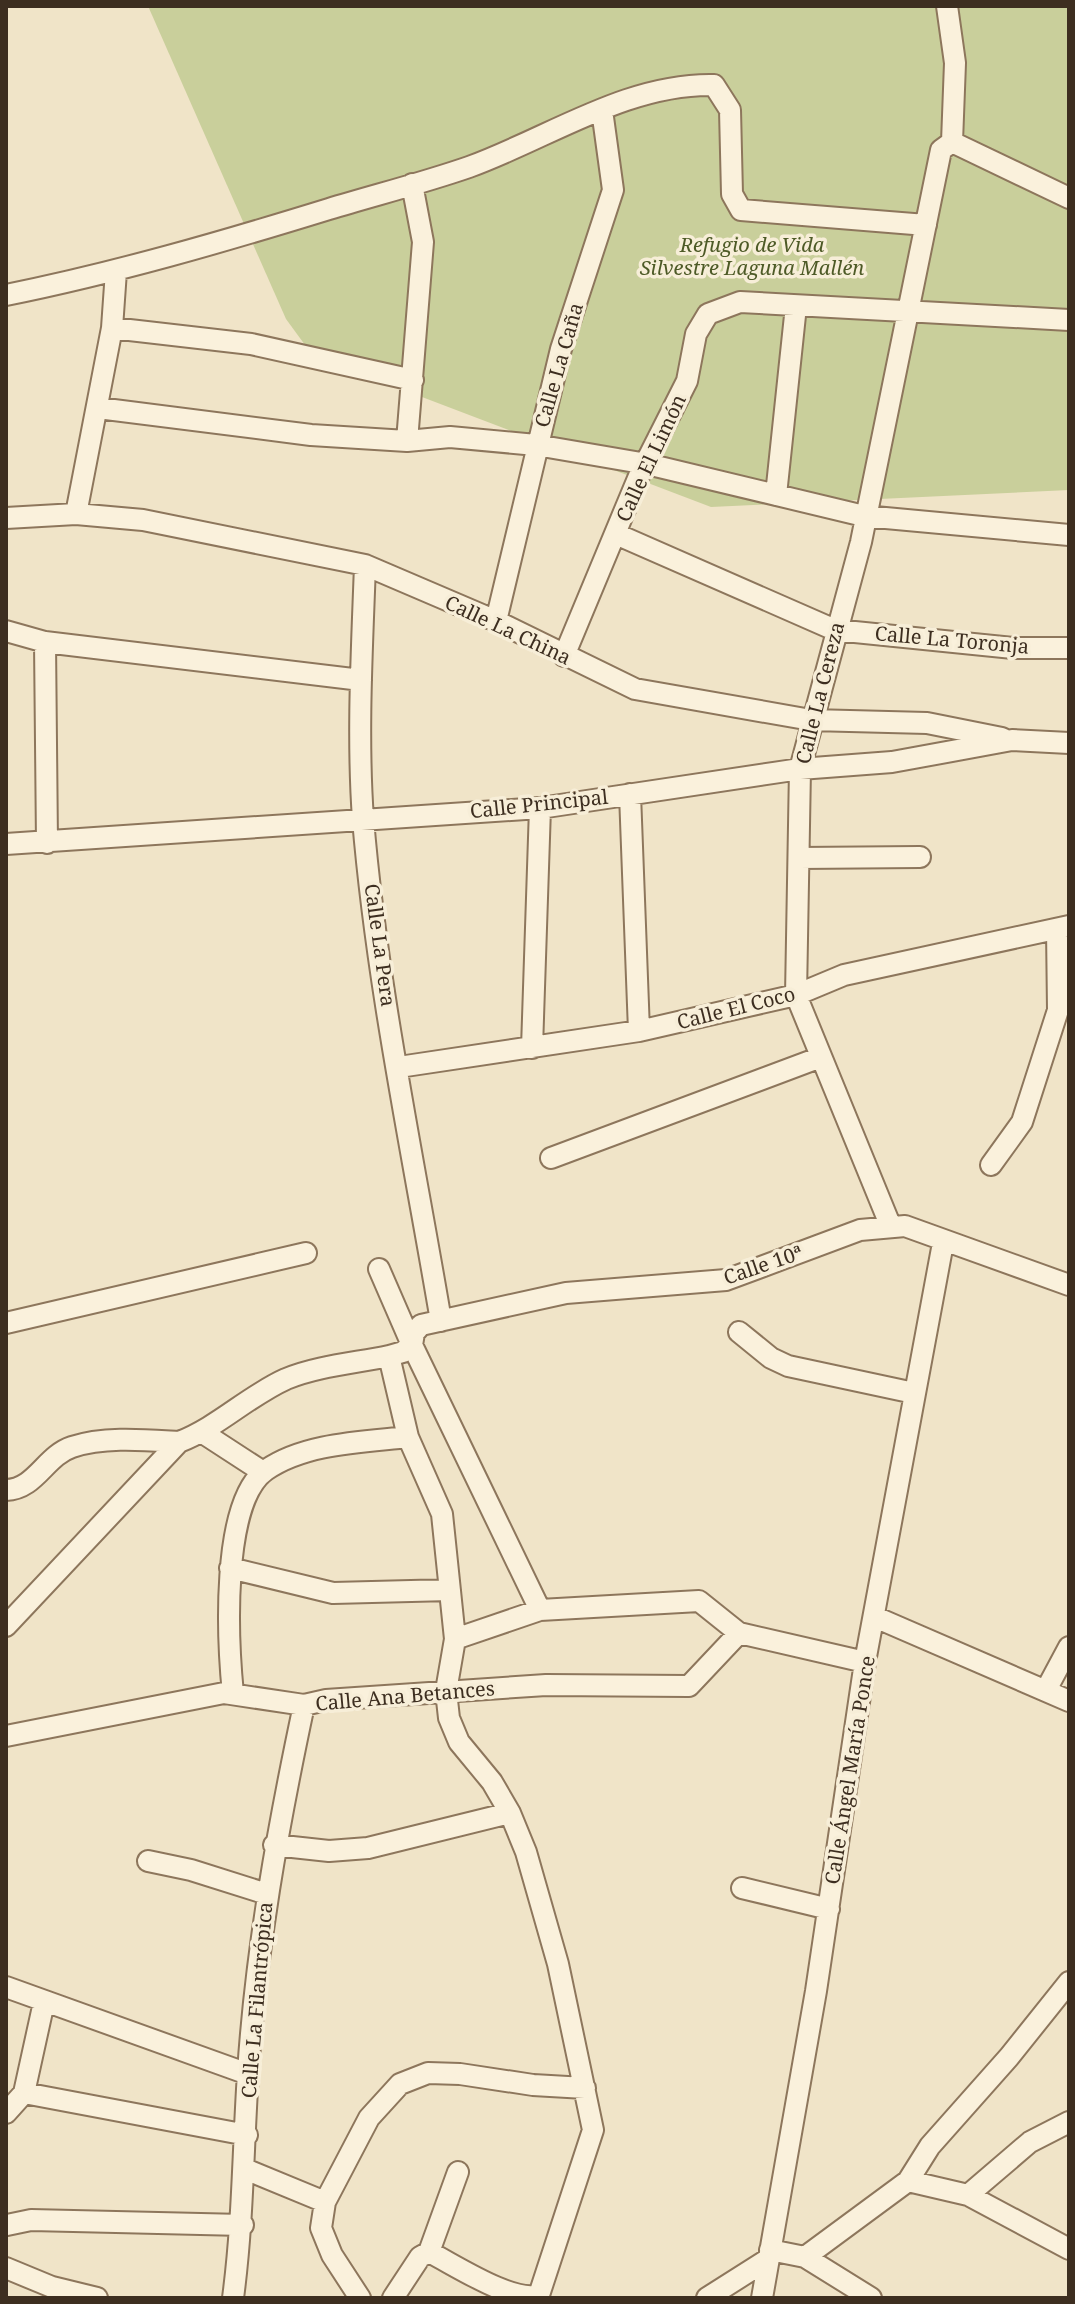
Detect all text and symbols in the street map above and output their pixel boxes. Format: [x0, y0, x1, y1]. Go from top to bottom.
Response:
park label: Refugio de Vida Silvestre Laguna Mallén [640, 231, 864, 281]
street label: Calle La Caña [528, 299, 589, 430]
street label: Calle El Limón [609, 390, 692, 526]
street label: Calle La China [441, 589, 576, 671]
street label: Calle La Cereza [789, 619, 850, 767]
street label: Calle La Toronja [874, 619, 1030, 660]
street label: Calle Principal [469, 783, 609, 824]
street label: Calle La Pera [359, 882, 402, 1008]
street label: Calle El Coco [674, 980, 798, 1035]
street label: Calle 10ª [720, 1238, 806, 1291]
street label: Calle Ángel María Ponce [818, 1654, 881, 1886]
street label: Calle Ana Betances [314, 1674, 496, 1717]
street label: Calle La Filantrópica [234, 1901, 279, 2099]

